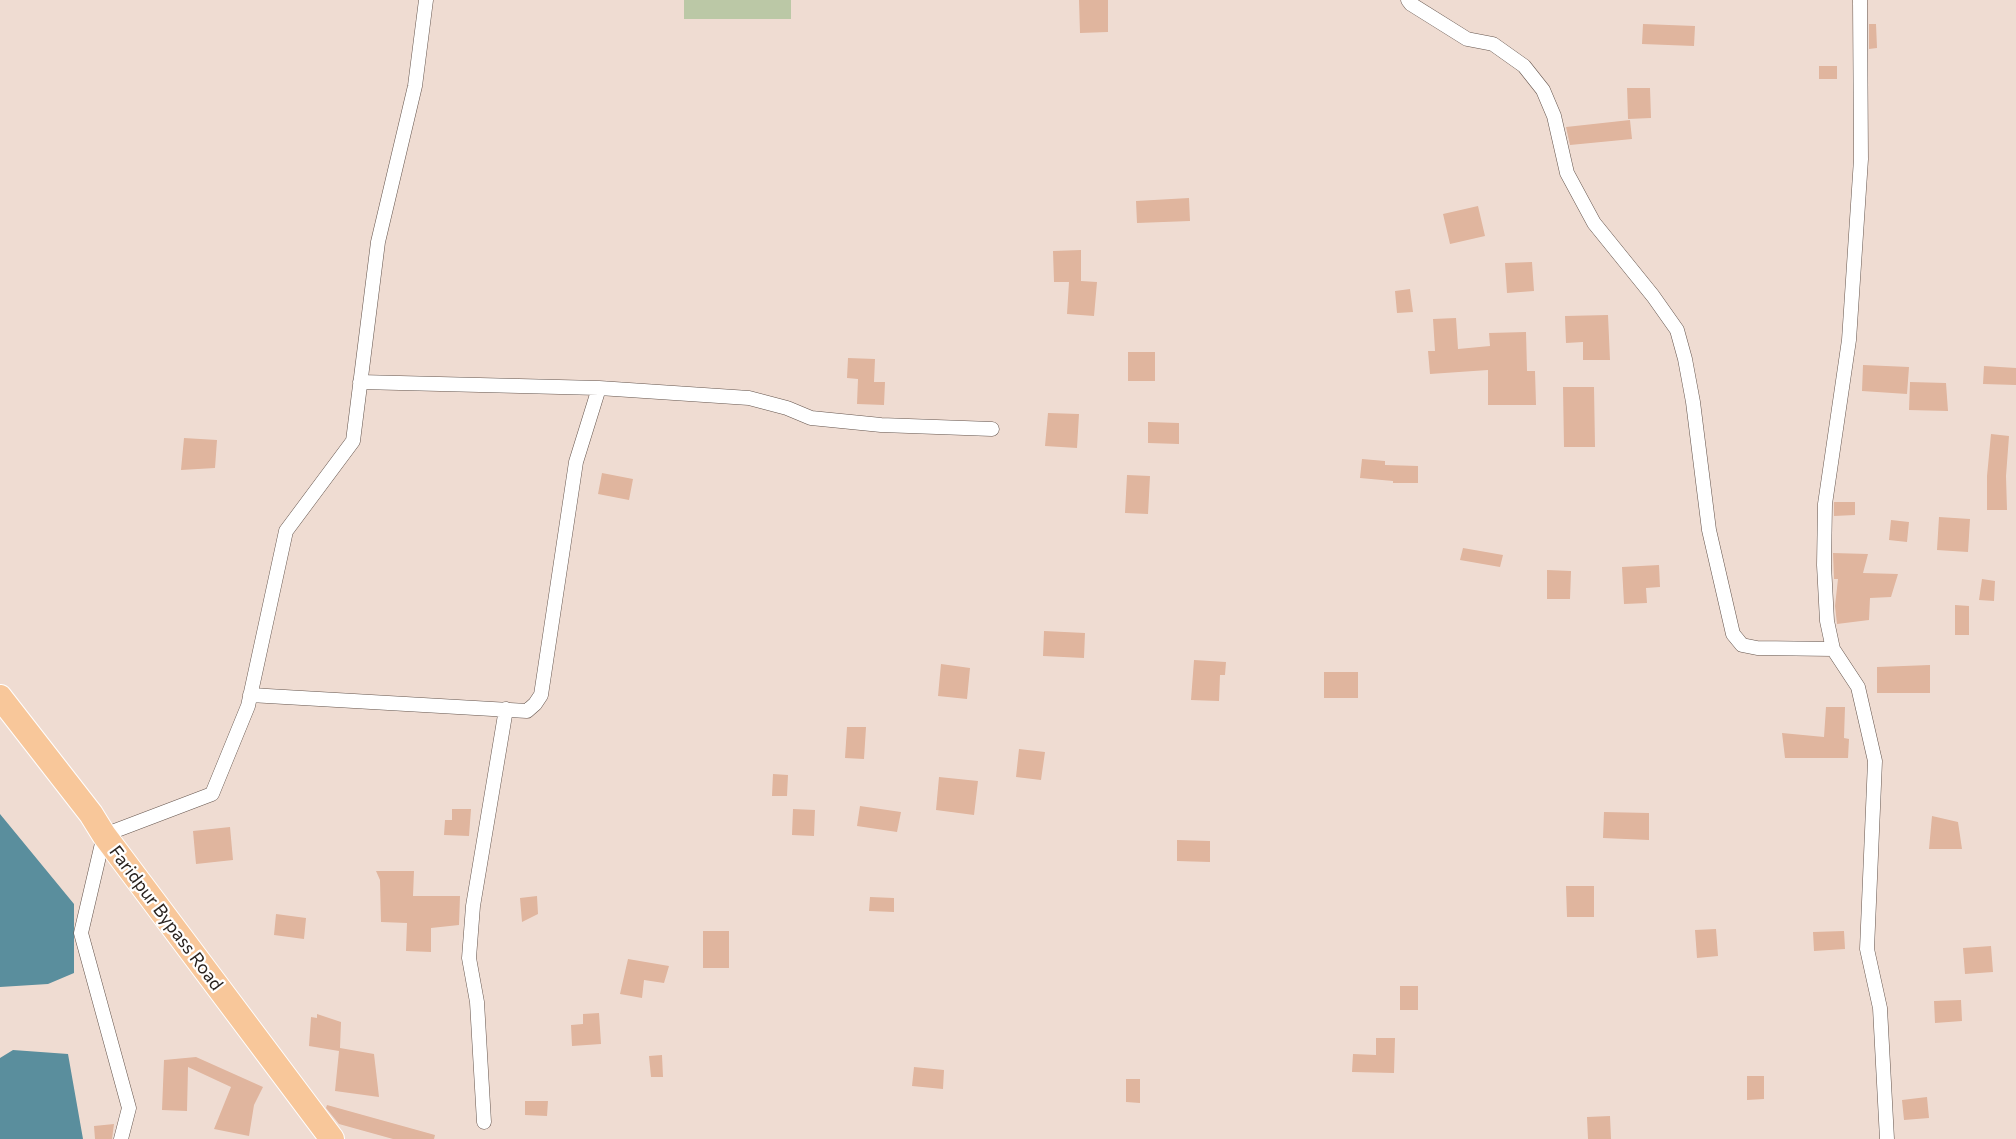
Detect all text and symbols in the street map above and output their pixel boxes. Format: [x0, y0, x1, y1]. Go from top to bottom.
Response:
street label: Faridpur Bypass Road [105, 841, 227, 995]

